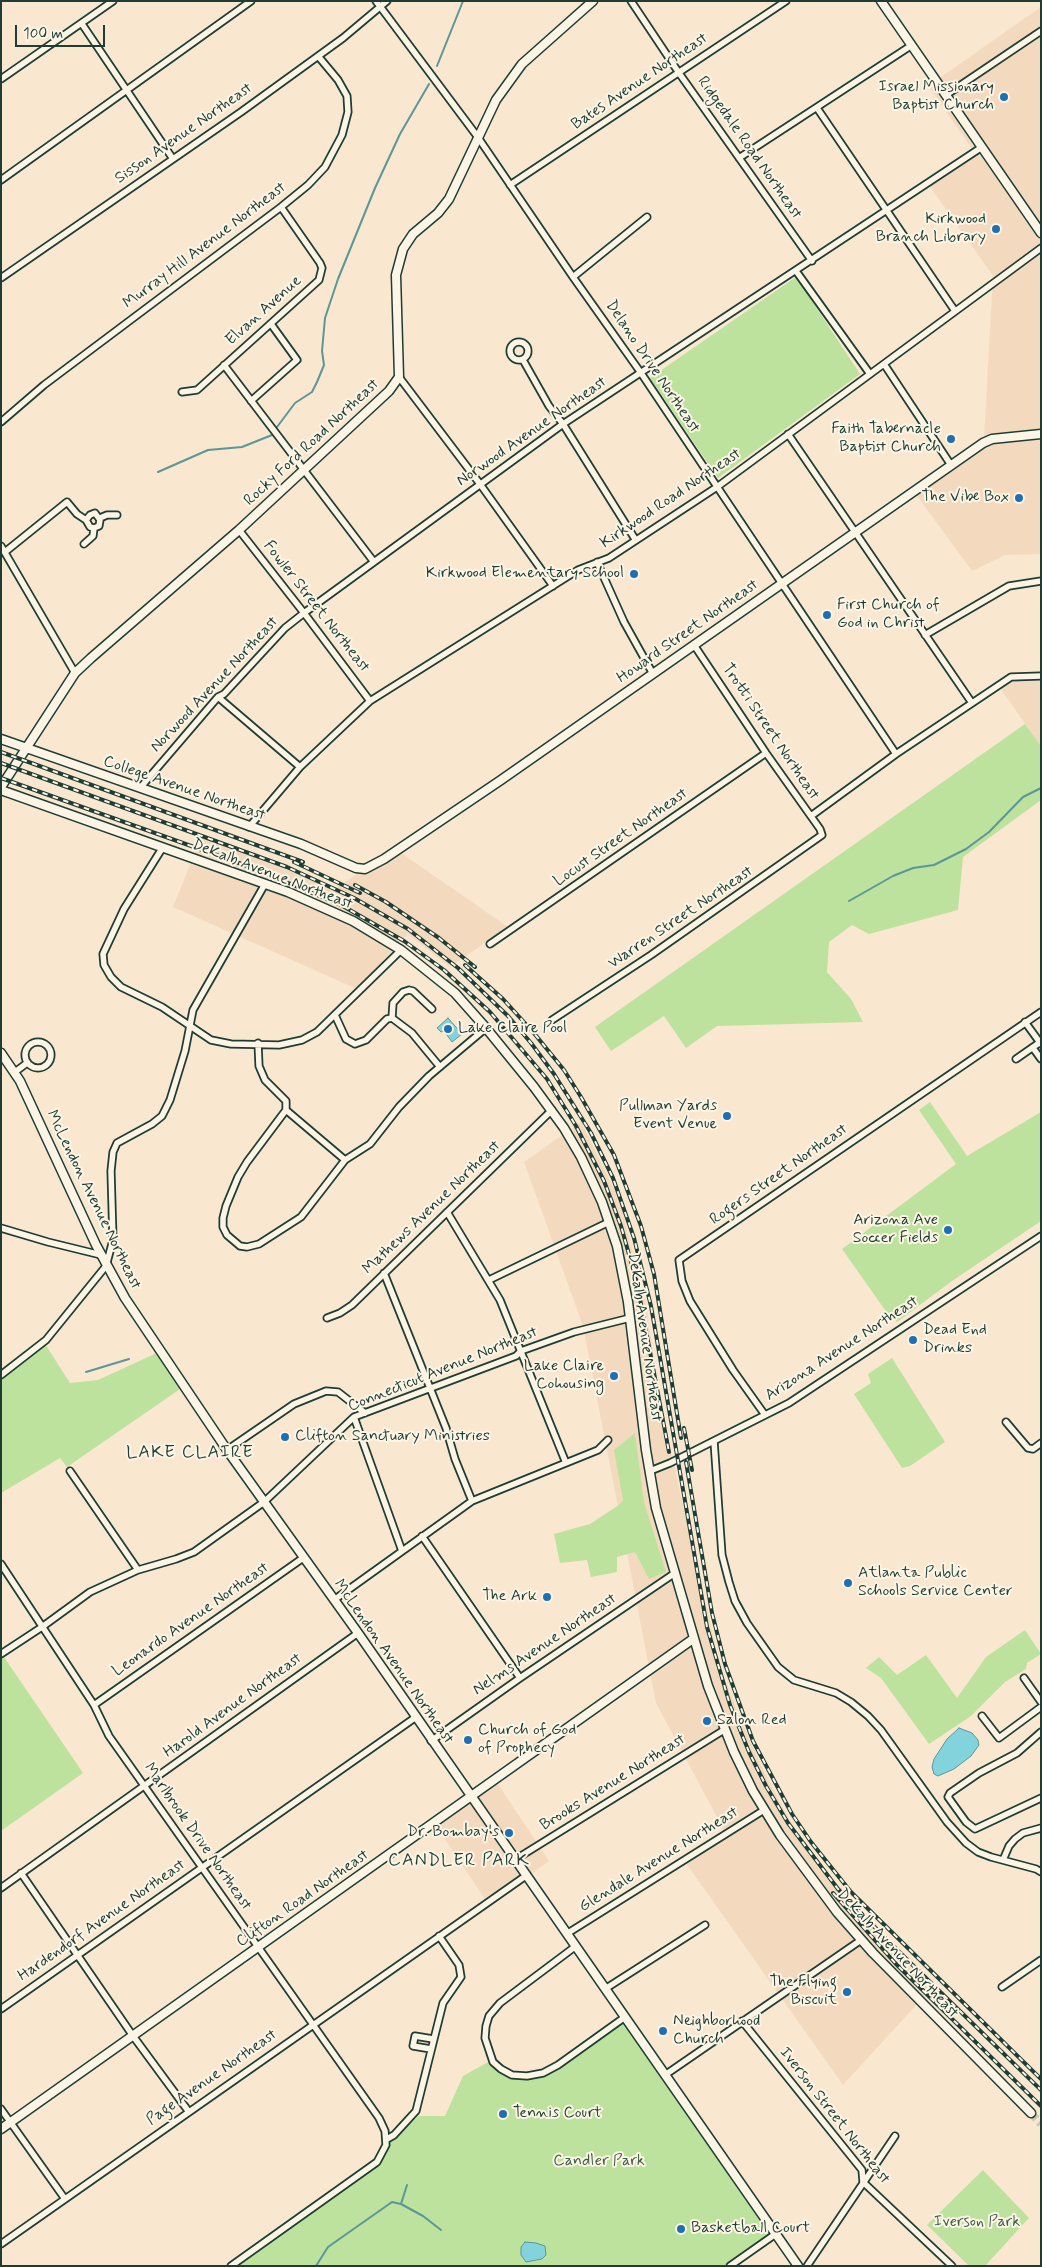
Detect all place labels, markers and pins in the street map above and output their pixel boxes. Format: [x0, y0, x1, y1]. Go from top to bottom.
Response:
place label: Israel Missionary Baptist Church [879, 78, 994, 116]
marker: Israel Missionary Baptist Church [998, 91, 1010, 103]
place label: Kirkwood Branch Library [876, 210, 986, 248]
marker: Kirkwood Branch Library [990, 223, 1002, 235]
place label: Faith Tabernacle Baptist Church [831, 420, 941, 458]
marker: Faith Tabernacle Baptist Church [945, 433, 957, 445]
place label: The Vibe Box [922, 488, 1009, 508]
marker: The Vibe Box [1013, 492, 1025, 504]
place label: Kirkwood Elementary School [426, 564, 624, 584]
marker: Kirkwood Elementary School [628, 568, 640, 580]
place label: First Church of God in Christ [837, 596, 940, 634]
marker: First Church of God in Christ [821, 609, 833, 621]
place label: Lake Claire Pool [458, 1019, 567, 1039]
marker: Lake Claire Pool [442, 1023, 454, 1035]
place label: Pullman Yards Event Venue [619, 1097, 717, 1135]
marker: Pullman Yards Event Venue [721, 1110, 733, 1122]
place label: Arizona Ave Soccer Fields [853, 1211, 938, 1249]
marker: Arizona Ave Soccer Fields [942, 1224, 954, 1236]
place label: Dead End Drinks [923, 1321, 987, 1359]
marker: Dead End Drinks [907, 1334, 919, 1346]
place label: Lake Claire Cohousing [524, 1357, 604, 1395]
marker: Lake Claire Cohousing [608, 1370, 620, 1382]
place label: Clifton Sanctuary Ministries [295, 1427, 490, 1447]
marker: Clifton Sanctuary Ministries [279, 1431, 291, 1443]
place label: Atlanta Public Schools Service Center [858, 1564, 1013, 1602]
marker: Atlanta Public Schools Service Center [842, 1577, 854, 1589]
place label: The Ark [482, 1587, 537, 1607]
marker: The Ark [541, 1591, 553, 1603]
place label: Salon Red [717, 1711, 787, 1731]
marker: Salon Red [701, 1715, 713, 1727]
place label: Church of God of Prophecy [478, 1721, 576, 1759]
marker: Church of God of Prophecy [462, 1734, 474, 1746]
place label: Dr. Bombay's [407, 1823, 499, 1843]
marker: Dr. Bombay's [503, 1827, 515, 1839]
place label: The Flying Biscuit [769, 1973, 837, 2011]
marker: The Flying Biscuit [841, 1986, 853, 1998]
place label: Neighborhood Church [673, 2012, 760, 2050]
marker: Neighborhood Church [657, 2025, 669, 2037]
place label: Tennis Court [513, 2104, 602, 2124]
marker: Tennis Court [497, 2108, 509, 2120]
place label: Basketball Court [691, 2219, 810, 2239]
marker: Basketball Court [675, 2223, 687, 2235]

